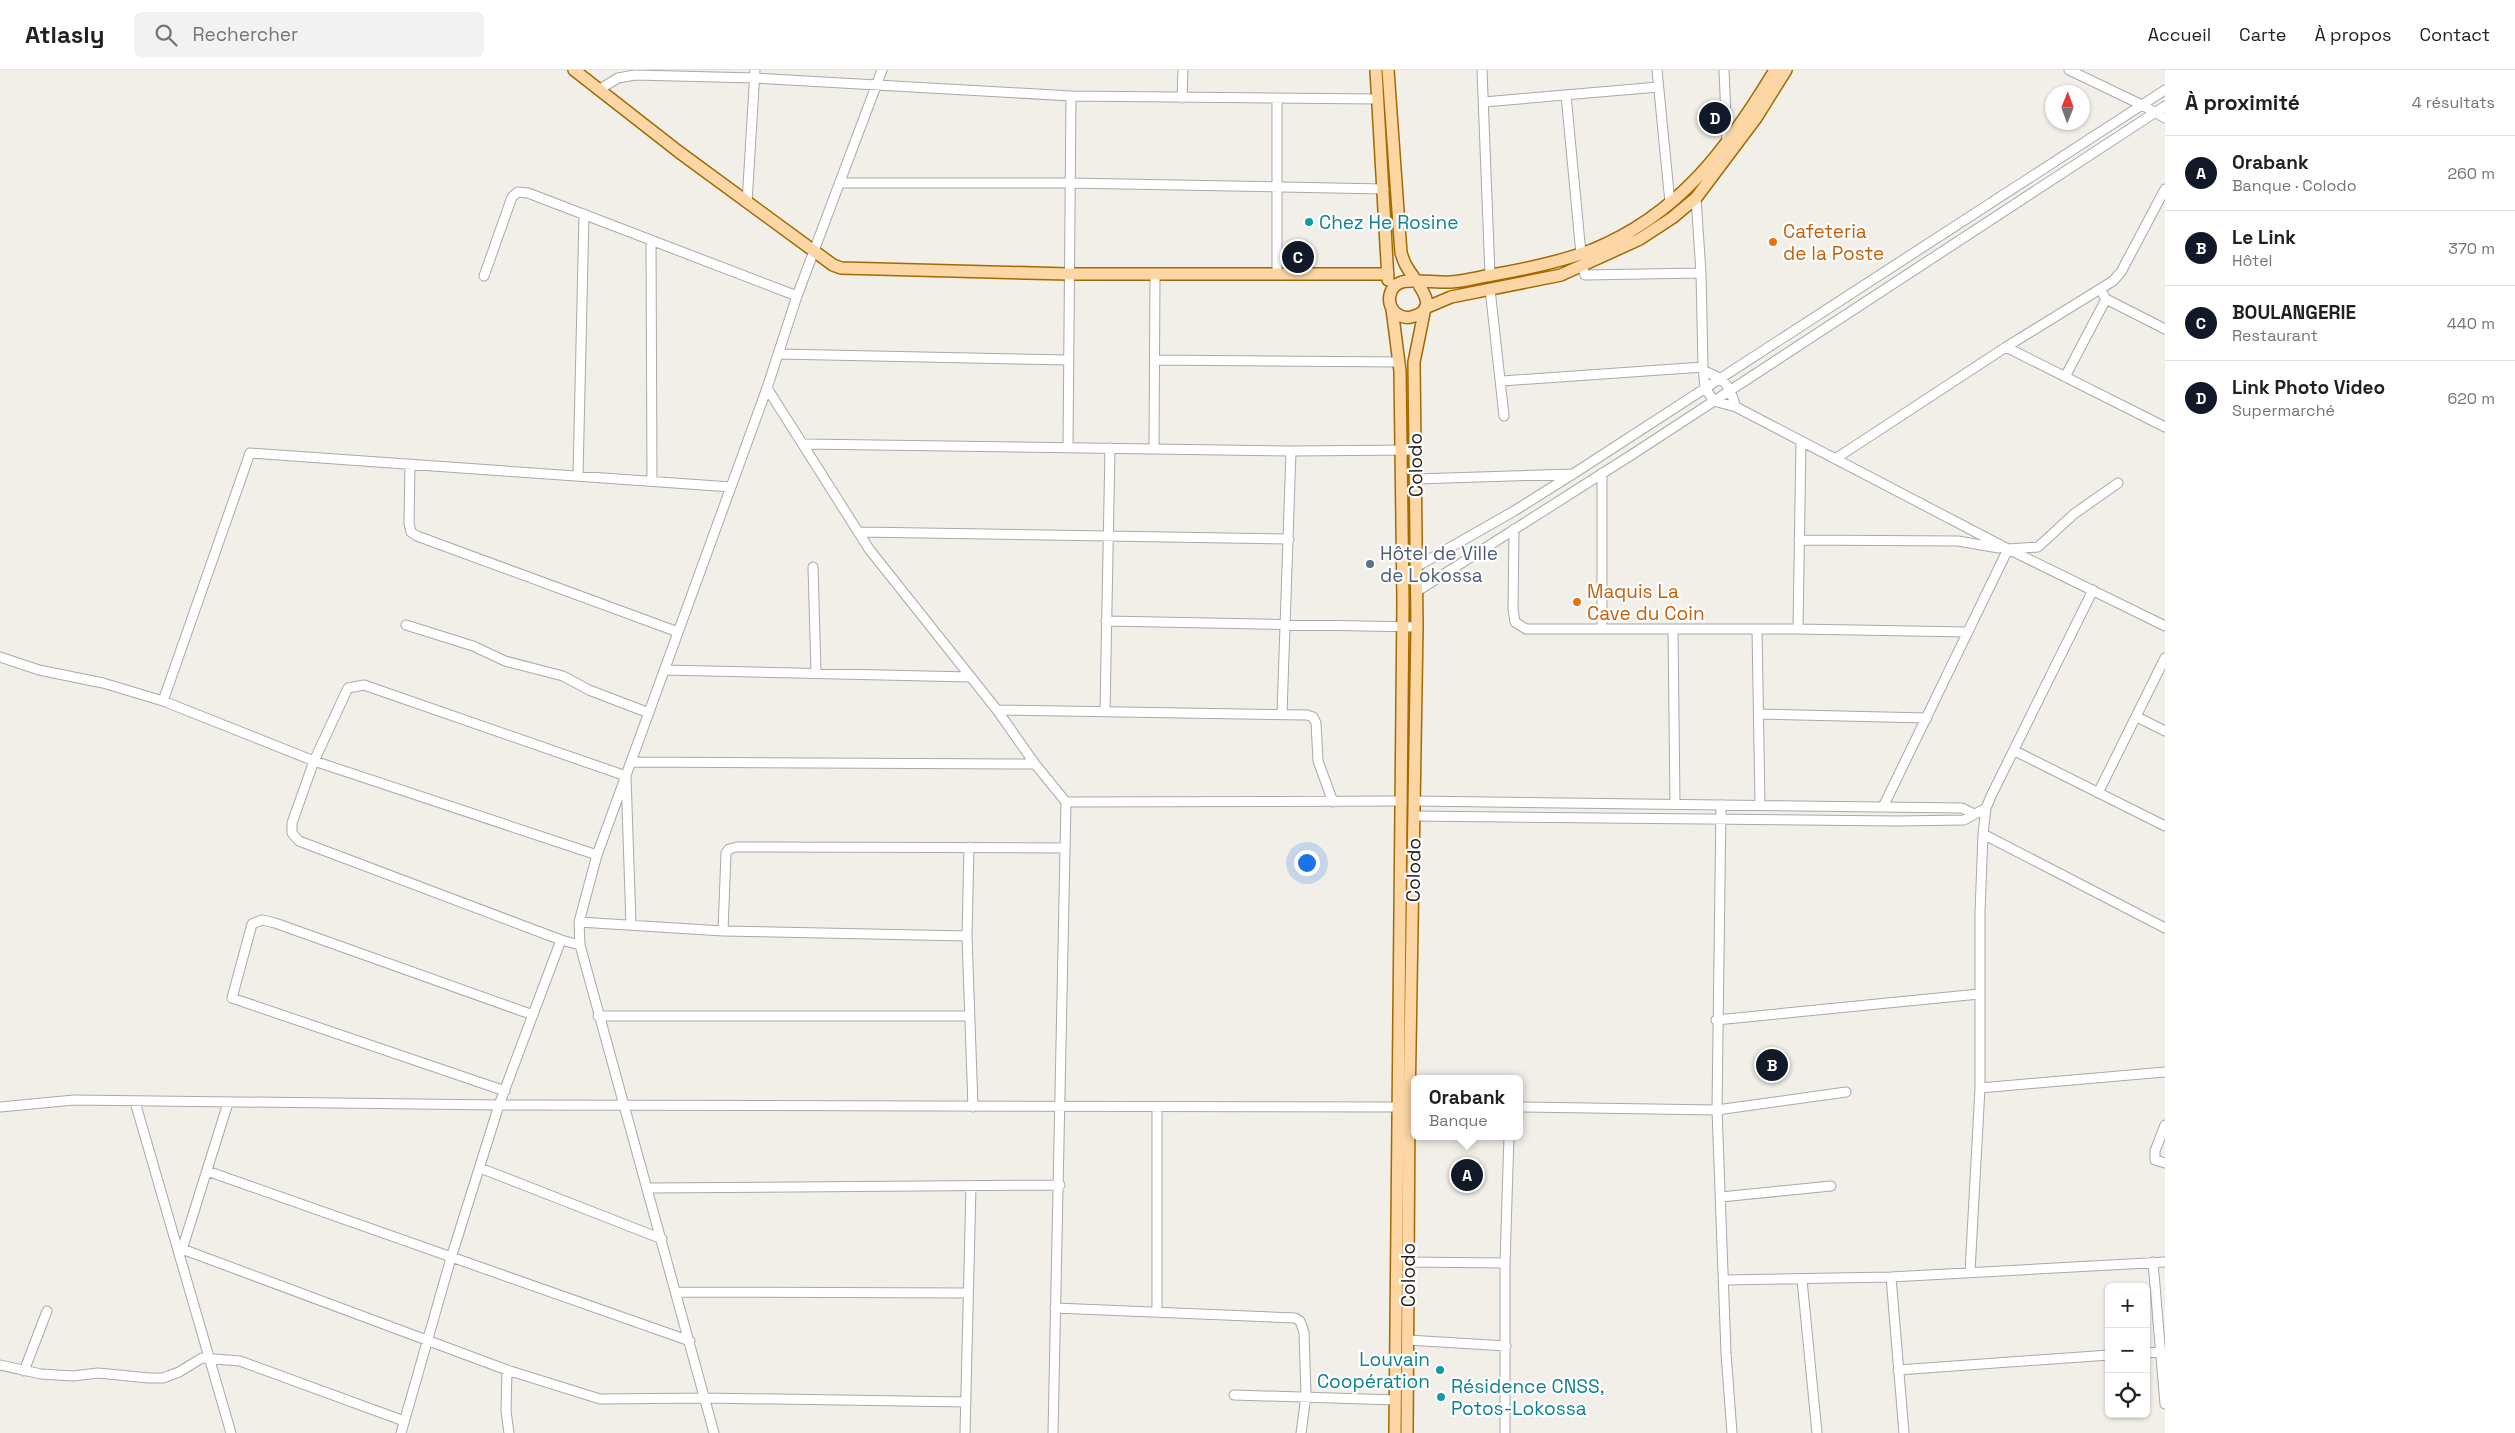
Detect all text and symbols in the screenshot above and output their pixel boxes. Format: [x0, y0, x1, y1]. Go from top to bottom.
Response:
search box [134, 12, 484, 57]
text: Atlasly [25, 19, 104, 50]
icon: search [152, 21, 180, 49]
text: Rechercher [192, 22, 298, 47]
text: Accueil [2148, 23, 2211, 46]
text: Carte [2239, 23, 2286, 46]
text: À propos [2314, 23, 2392, 46]
text: Contact [2420, 23, 2490, 46]
north arrow [2045, 85, 2090, 130]
text: À proximité [2185, 89, 2300, 116]
text: 4 résultats [2412, 92, 2495, 113]
pin: D [1699, 99, 1731, 137]
text: Orabank [2232, 150, 2309, 175]
text: A [2196, 163, 2206, 184]
text: 260 m [2447, 163, 2495, 184]
text: Banque · Colodo [2232, 175, 2357, 196]
place label: Chez He Rosine [1319, 210, 1458, 235]
marker: Chez He Rosine [1303, 216, 1315, 228]
place label: Cafeteria de la Poste [1783, 219, 1884, 266]
text: Le Link [2232, 225, 2296, 250]
marker: Cafeteria de la Poste [1767, 236, 1779, 248]
pin: C [1282, 238, 1314, 276]
text: B [2196, 238, 2206, 259]
text: 370 m [2448, 238, 2495, 259]
text: Hôtel [2232, 250, 2273, 271]
text: BOULANGERIE [2232, 300, 2356, 325]
text: C [2196, 313, 2206, 334]
text: 440 m [2447, 313, 2495, 334]
text: Restaurant [2232, 325, 2318, 346]
text: Link Photo Video [2232, 375, 2385, 400]
text: D [2196, 388, 2206, 409]
text: 620 m [2447, 388, 2495, 409]
text: Supermarché [2232, 400, 2335, 421]
street label: Colodo [1402, 433, 1429, 497]
place label: Hôtel de Ville de Lokossa [1380, 541, 1498, 588]
marker: Hôtel de Ville de Lokossa [1364, 558, 1376, 570]
place label: Maquis La Cave du Coin [1587, 579, 1705, 626]
marker: Maquis La Cave du Coin [1571, 596, 1583, 608]
street label: Colodo [1400, 838, 1427, 902]
your location [1294, 850, 1320, 876]
pin: B [1756, 1046, 1788, 1084]
popup [1411, 1075, 1523, 1140]
text: Orabank [1429, 1085, 1505, 1110]
text: Banque [1429, 1110, 1488, 1131]
pin: A [1451, 1156, 1483, 1194]
street label: Colodo [1396, 1243, 1421, 1307]
map controls [2105, 1283, 2150, 1418]
button: + [2105, 1283, 2150, 1328]
button: − [2105, 1328, 2150, 1373]
place label: Louvain Coopération [1317, 1347, 1430, 1394]
marker: Louvain Coopération [1434, 1364, 1446, 1376]
button: locate [2105, 1373, 2150, 1418]
place label: Résidence CNSS, Potos-Lokossa [1451, 1374, 1604, 1421]
marker: Résidence CNSS, Potos-Lokossa [1435, 1391, 1447, 1403]

